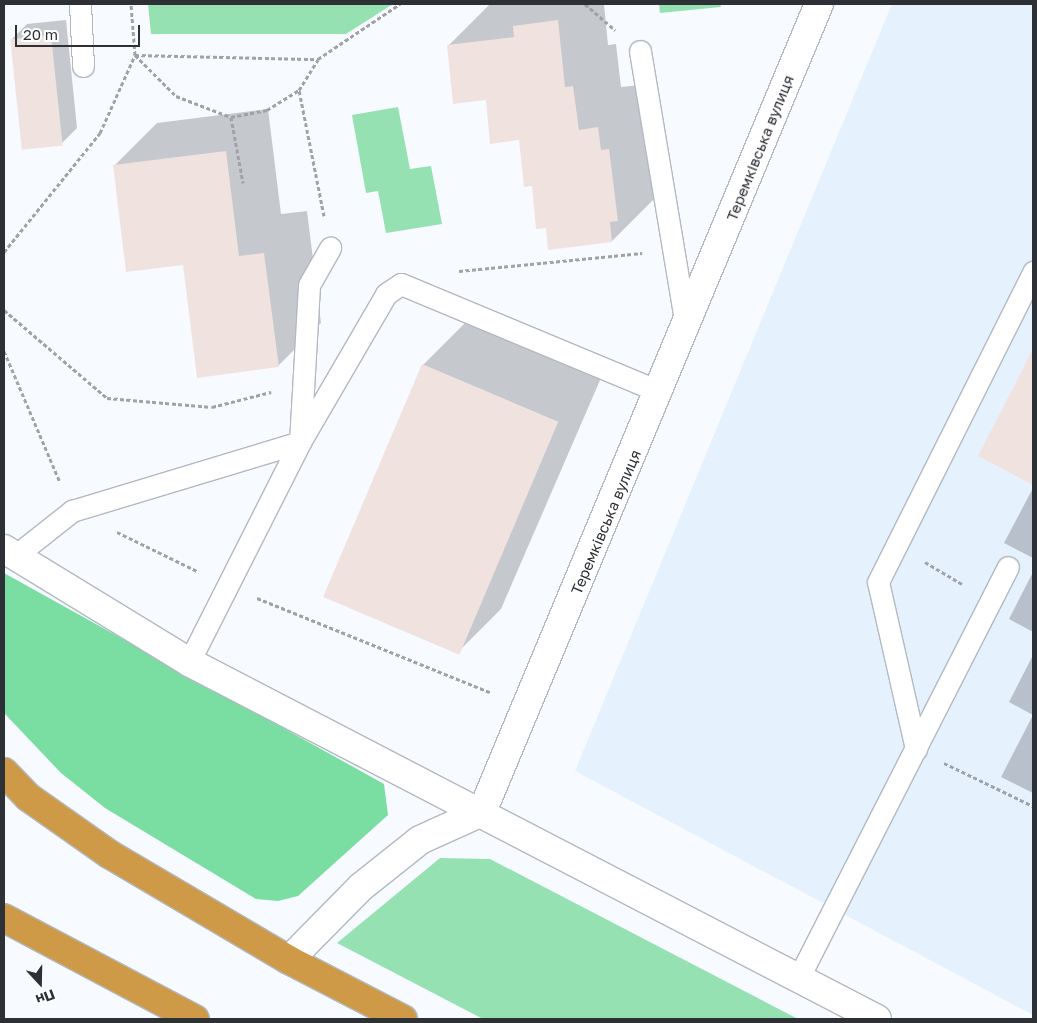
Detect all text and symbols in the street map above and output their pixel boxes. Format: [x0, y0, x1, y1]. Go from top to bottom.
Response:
scale bar [18, 15, 142, 47]
text: 20 m [23, 25, 58, 43]
street label: Теремківська вулиця [723, 73, 797, 223]
street label: Теремківська вулиця [567, 447, 645, 597]
north arrow [15, 958, 65, 1008]
text: Пн [34, 986, 57, 1009]

